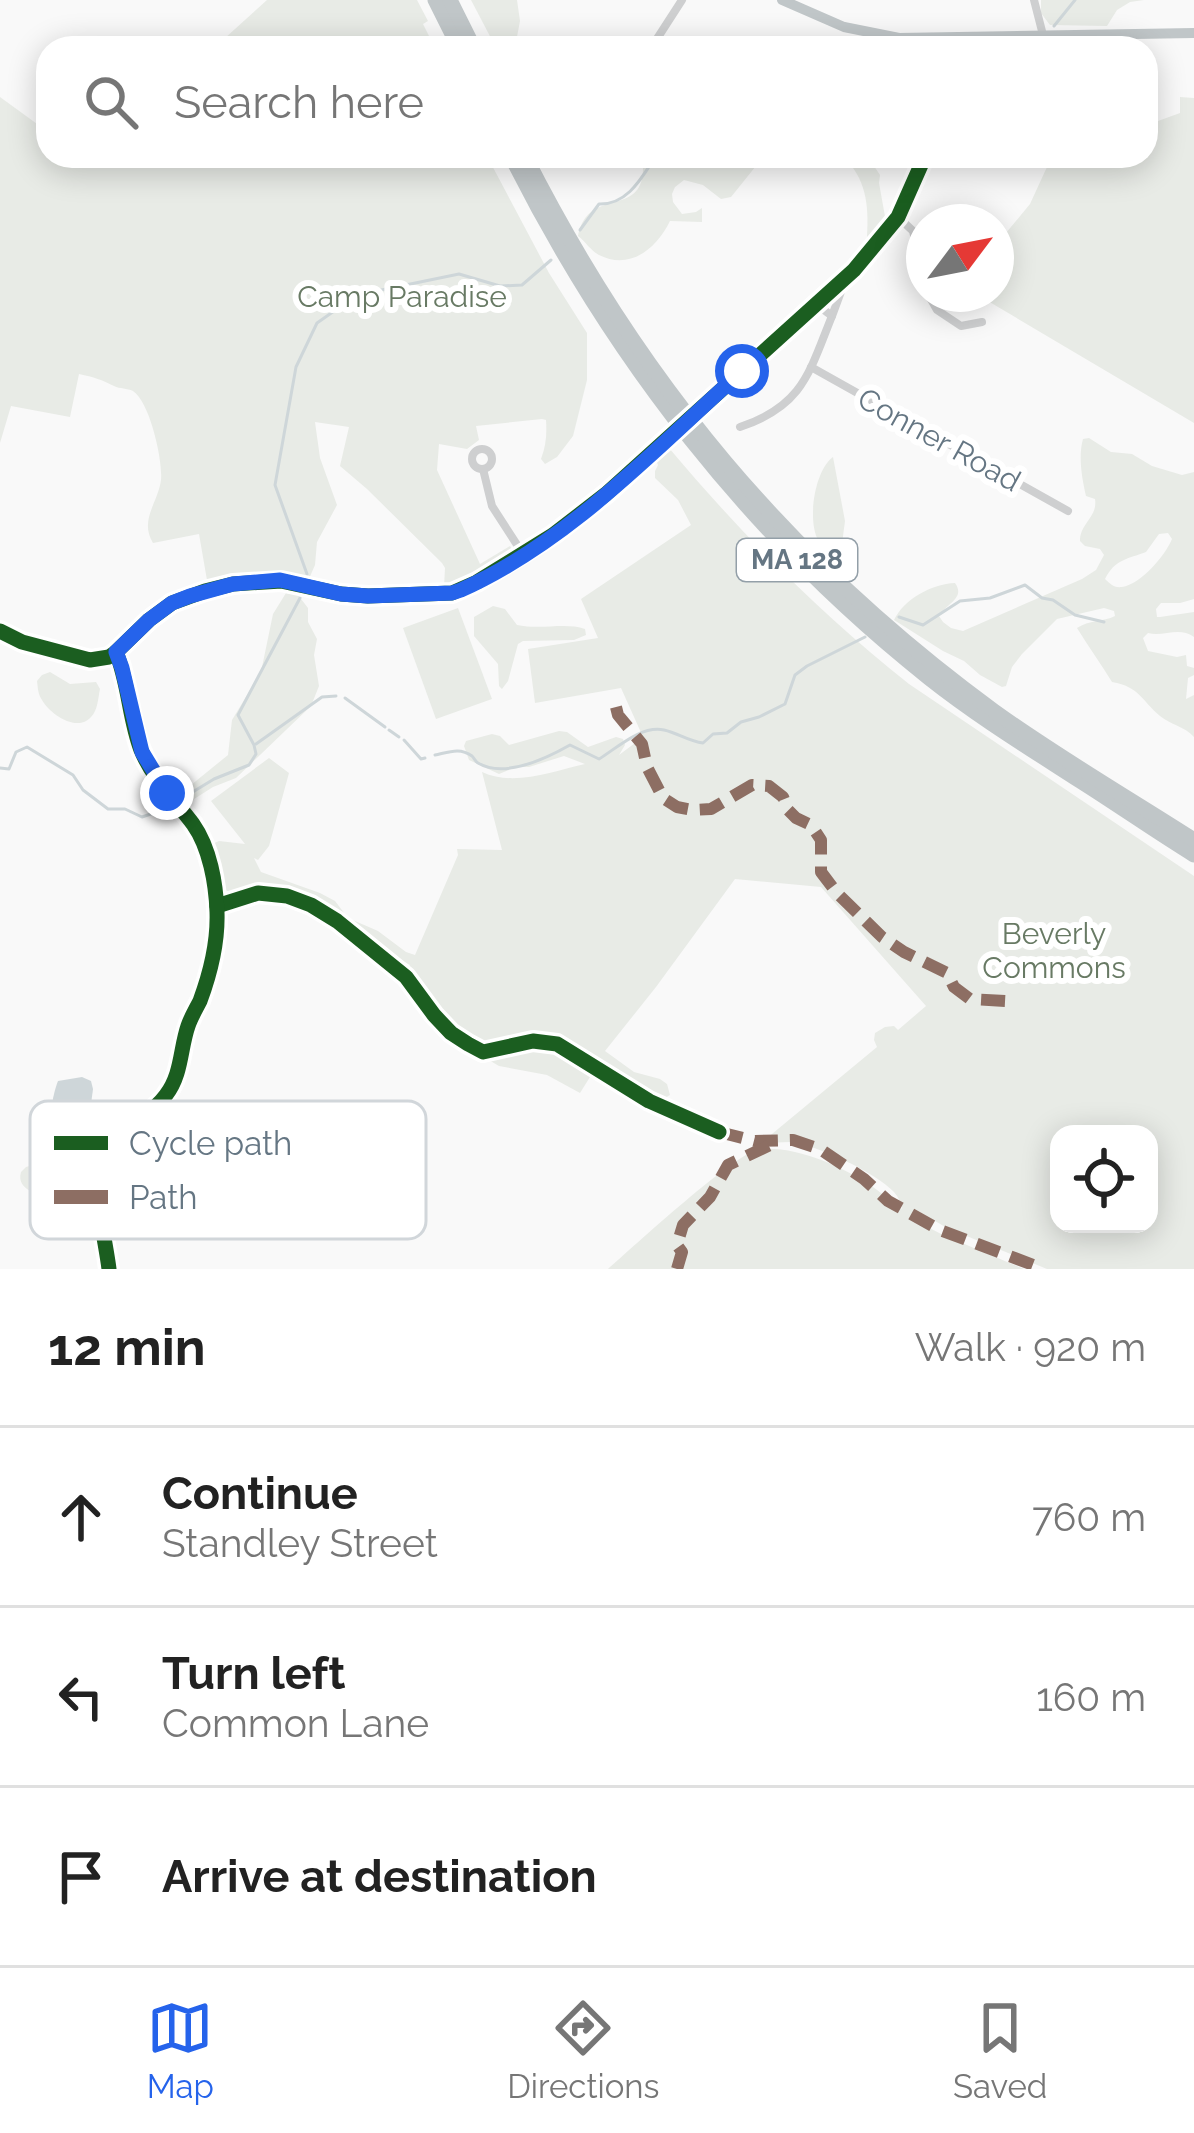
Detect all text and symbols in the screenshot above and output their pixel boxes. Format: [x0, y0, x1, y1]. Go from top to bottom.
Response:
search box [36, 36, 1158, 168]
icon: search [78, 69, 144, 135]
text: Search here [174, 76, 424, 129]
north arrow [906, 204, 1014, 312]
park label: Camp Paradise [297, 279, 507, 314]
route start [715, 344, 769, 398]
street label: Conner Road [852, 381, 1027, 499]
road number: MA 128 [737, 539, 857, 581]
route end [140, 766, 194, 820]
park label: Beverly Commons [982, 916, 1126, 985]
legend [30, 1101, 426, 1239]
text: Cycle path [129, 1124, 292, 1163]
map controls [1050, 1125, 1158, 1233]
button: locate [1050, 1125, 1158, 1233]
text: Path [129, 1178, 198, 1217]
text: 12 min [48, 1317, 206, 1377]
text: Walk · 920 m [915, 1324, 1146, 1370]
text: Continue [162, 1467, 358, 1520]
icon: ahead [48, 1484, 114, 1550]
text: 760 m [1032, 1494, 1146, 1540]
text: Standley Street [162, 1520, 438, 1566]
text: Turn left [162, 1647, 345, 1700]
icon: left [48, 1664, 114, 1730]
text: 160 m [1036, 1674, 1146, 1720]
text: Common Lane [162, 1700, 429, 1746]
icon: arrive [48, 1844, 114, 1910]
text: Arrive at destination [162, 1850, 597, 1903]
tab: Map [147, 1995, 214, 2106]
tab: Directions [507, 1995, 660, 2106]
tab: Saved [953, 1995, 1047, 2106]

